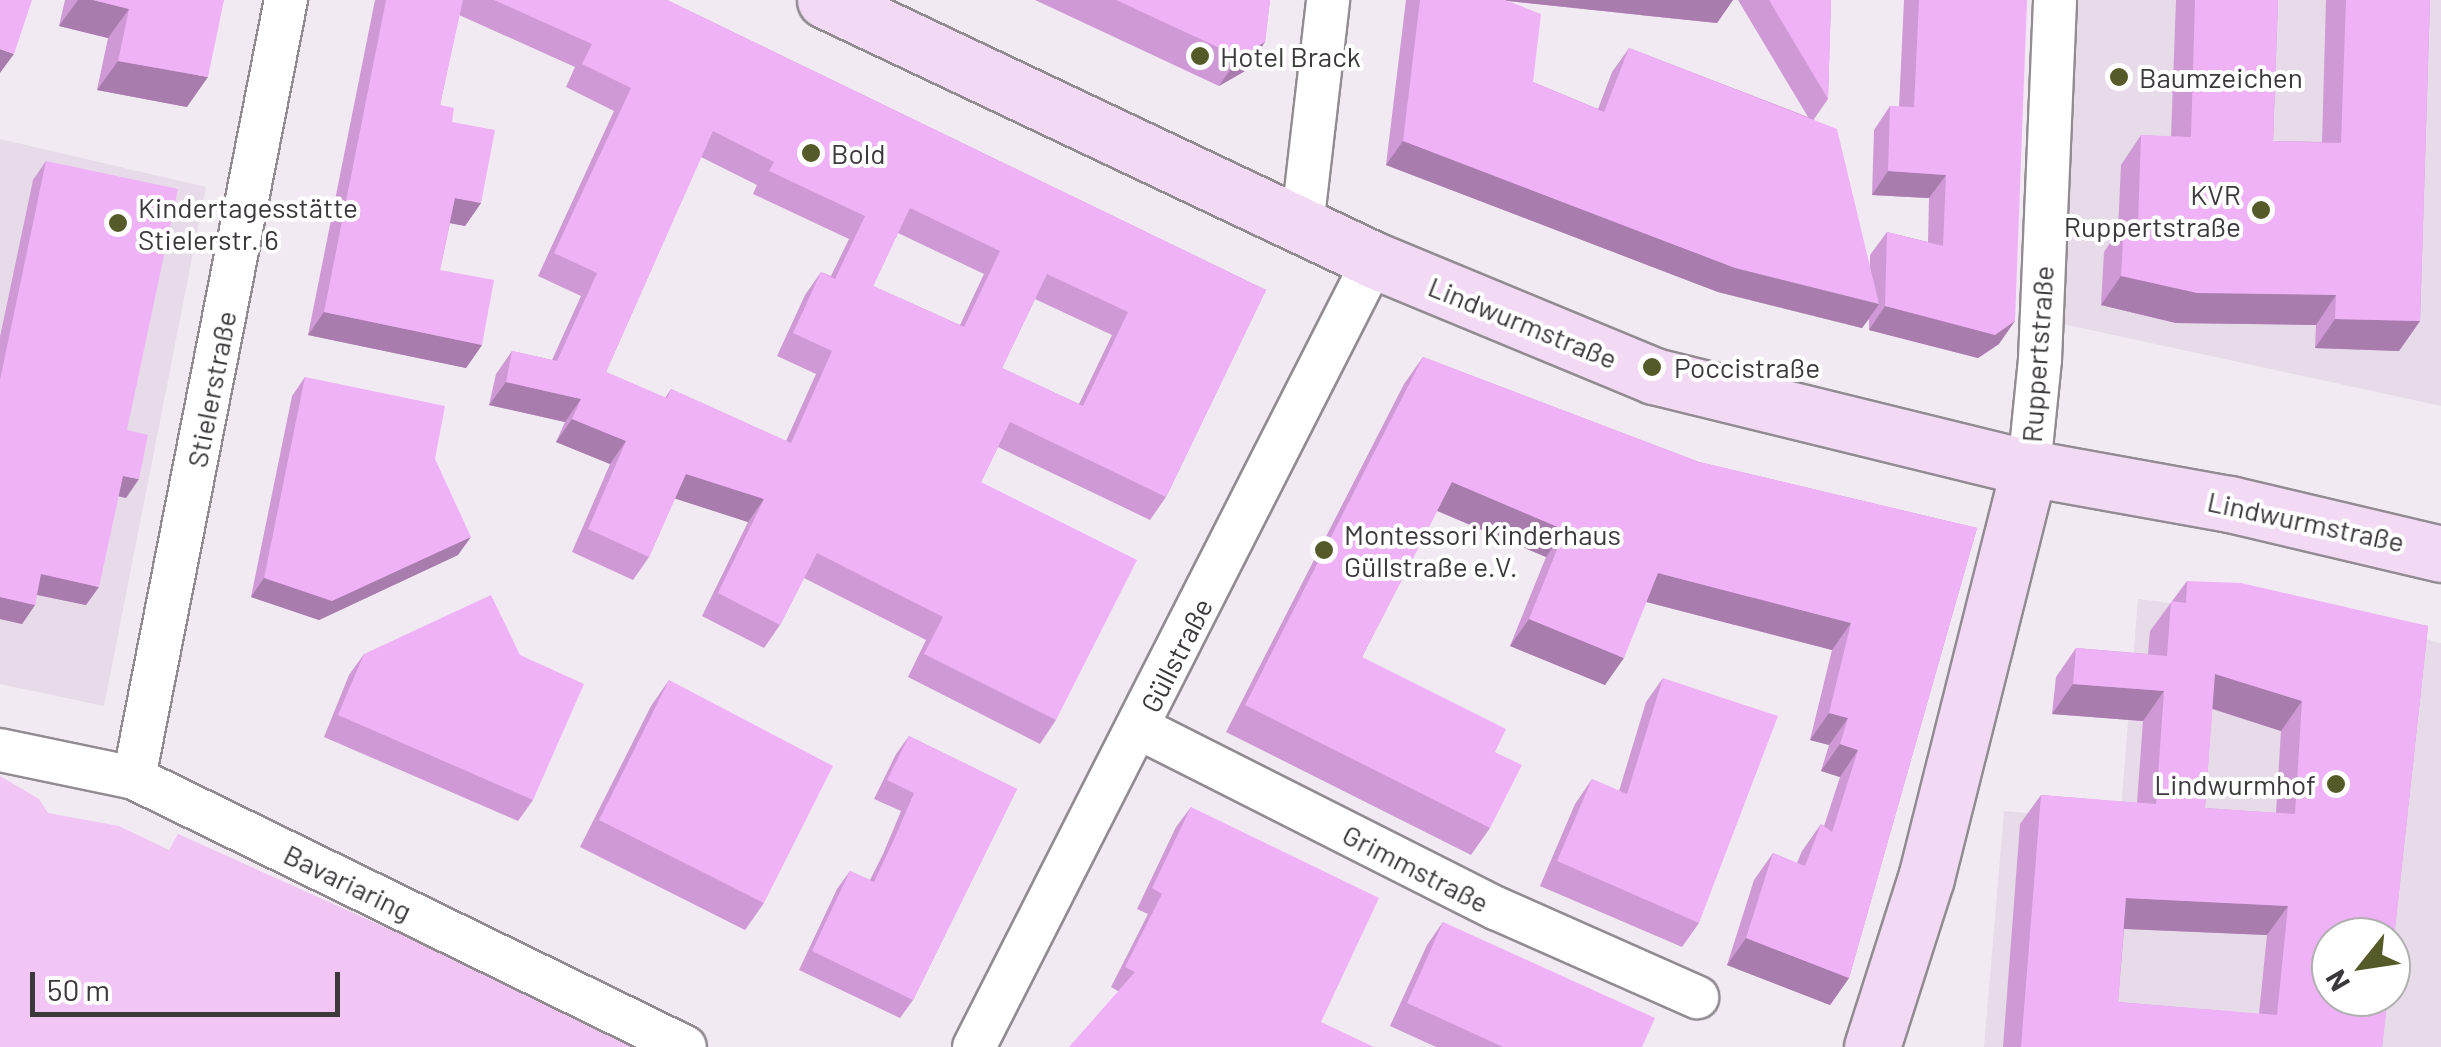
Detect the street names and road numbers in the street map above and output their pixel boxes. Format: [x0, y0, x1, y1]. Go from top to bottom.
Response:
street label: Ruppertstraße [2014, 264, 2060, 444]
street label: Lindwurmstraße [1424, 269, 1622, 375]
street label: Stielerstraße [179, 308, 243, 470]
street label: Lindwurmstraße [2205, 484, 2407, 558]
street label: Güllstraße [1133, 592, 1219, 718]
street label: Grimmstraße [1337, 817, 1495, 919]
street label: Bavariaring [279, 837, 417, 927]

